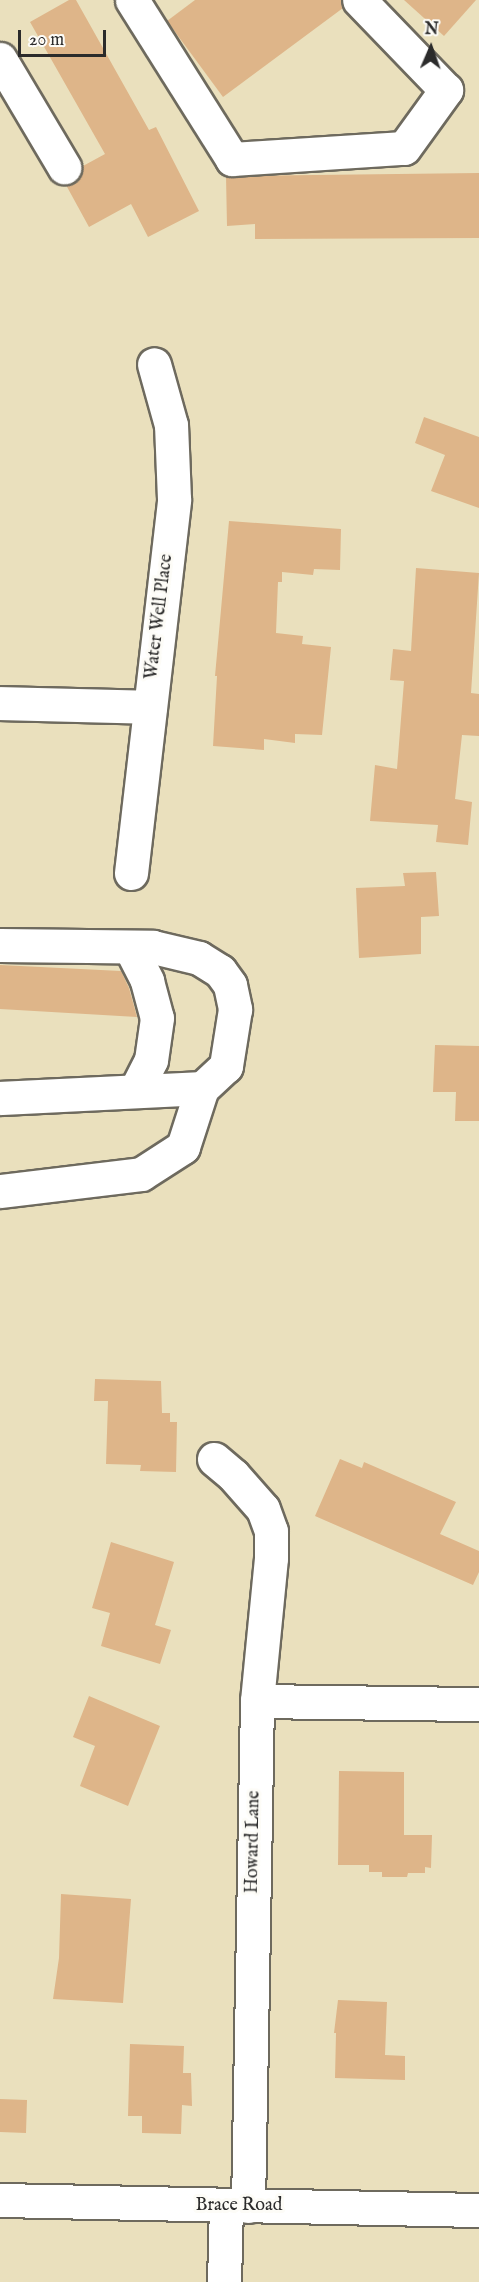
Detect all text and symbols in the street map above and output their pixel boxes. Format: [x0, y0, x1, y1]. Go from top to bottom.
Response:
scale bar [21, 18, 110, 56]
north arrow [401, 18, 461, 78]
text: N [424, 20, 439, 40]
text: 20 m [29, 29, 64, 52]
street label: Water Well Place [142, 553, 178, 681]
street label: Howard Lane [242, 1790, 266, 1894]
street label: Brace Road [196, 2195, 282, 2217]

